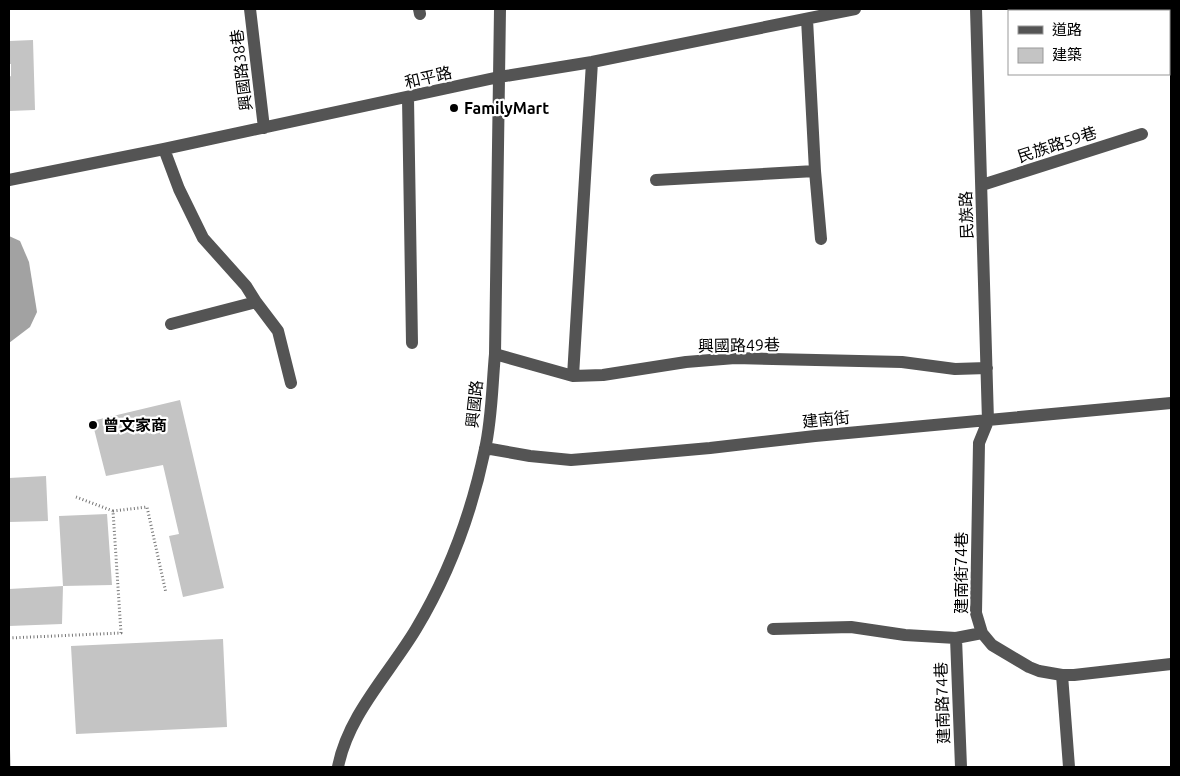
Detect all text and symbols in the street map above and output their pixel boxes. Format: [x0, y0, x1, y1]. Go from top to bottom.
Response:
legend [1008, 10, 1170, 75]
text: 道路 [1052, 21, 1082, 38]
street label: 興國路38巷 [227, 28, 255, 112]
text: 建築 [1052, 46, 1082, 63]
street label: 和平路 [403, 63, 453, 91]
place label: FamilyMart [464, 99, 549, 117]
marker: FamilyMart [448, 102, 460, 114]
street label: 民族路59巷 [1015, 123, 1099, 165]
street label: 民族路 [956, 191, 976, 239]
street label: 興國路49巷 [698, 335, 780, 355]
street label: 興國路 [463, 379, 485, 429]
street label: 建南街 [801, 408, 851, 430]
place label: 曾文家商 [103, 416, 167, 434]
marker: 曾文家商 [87, 419, 99, 431]
street label: 建南街74巷 [952, 532, 970, 614]
street label: 建南路74巷 [932, 662, 952, 744]

